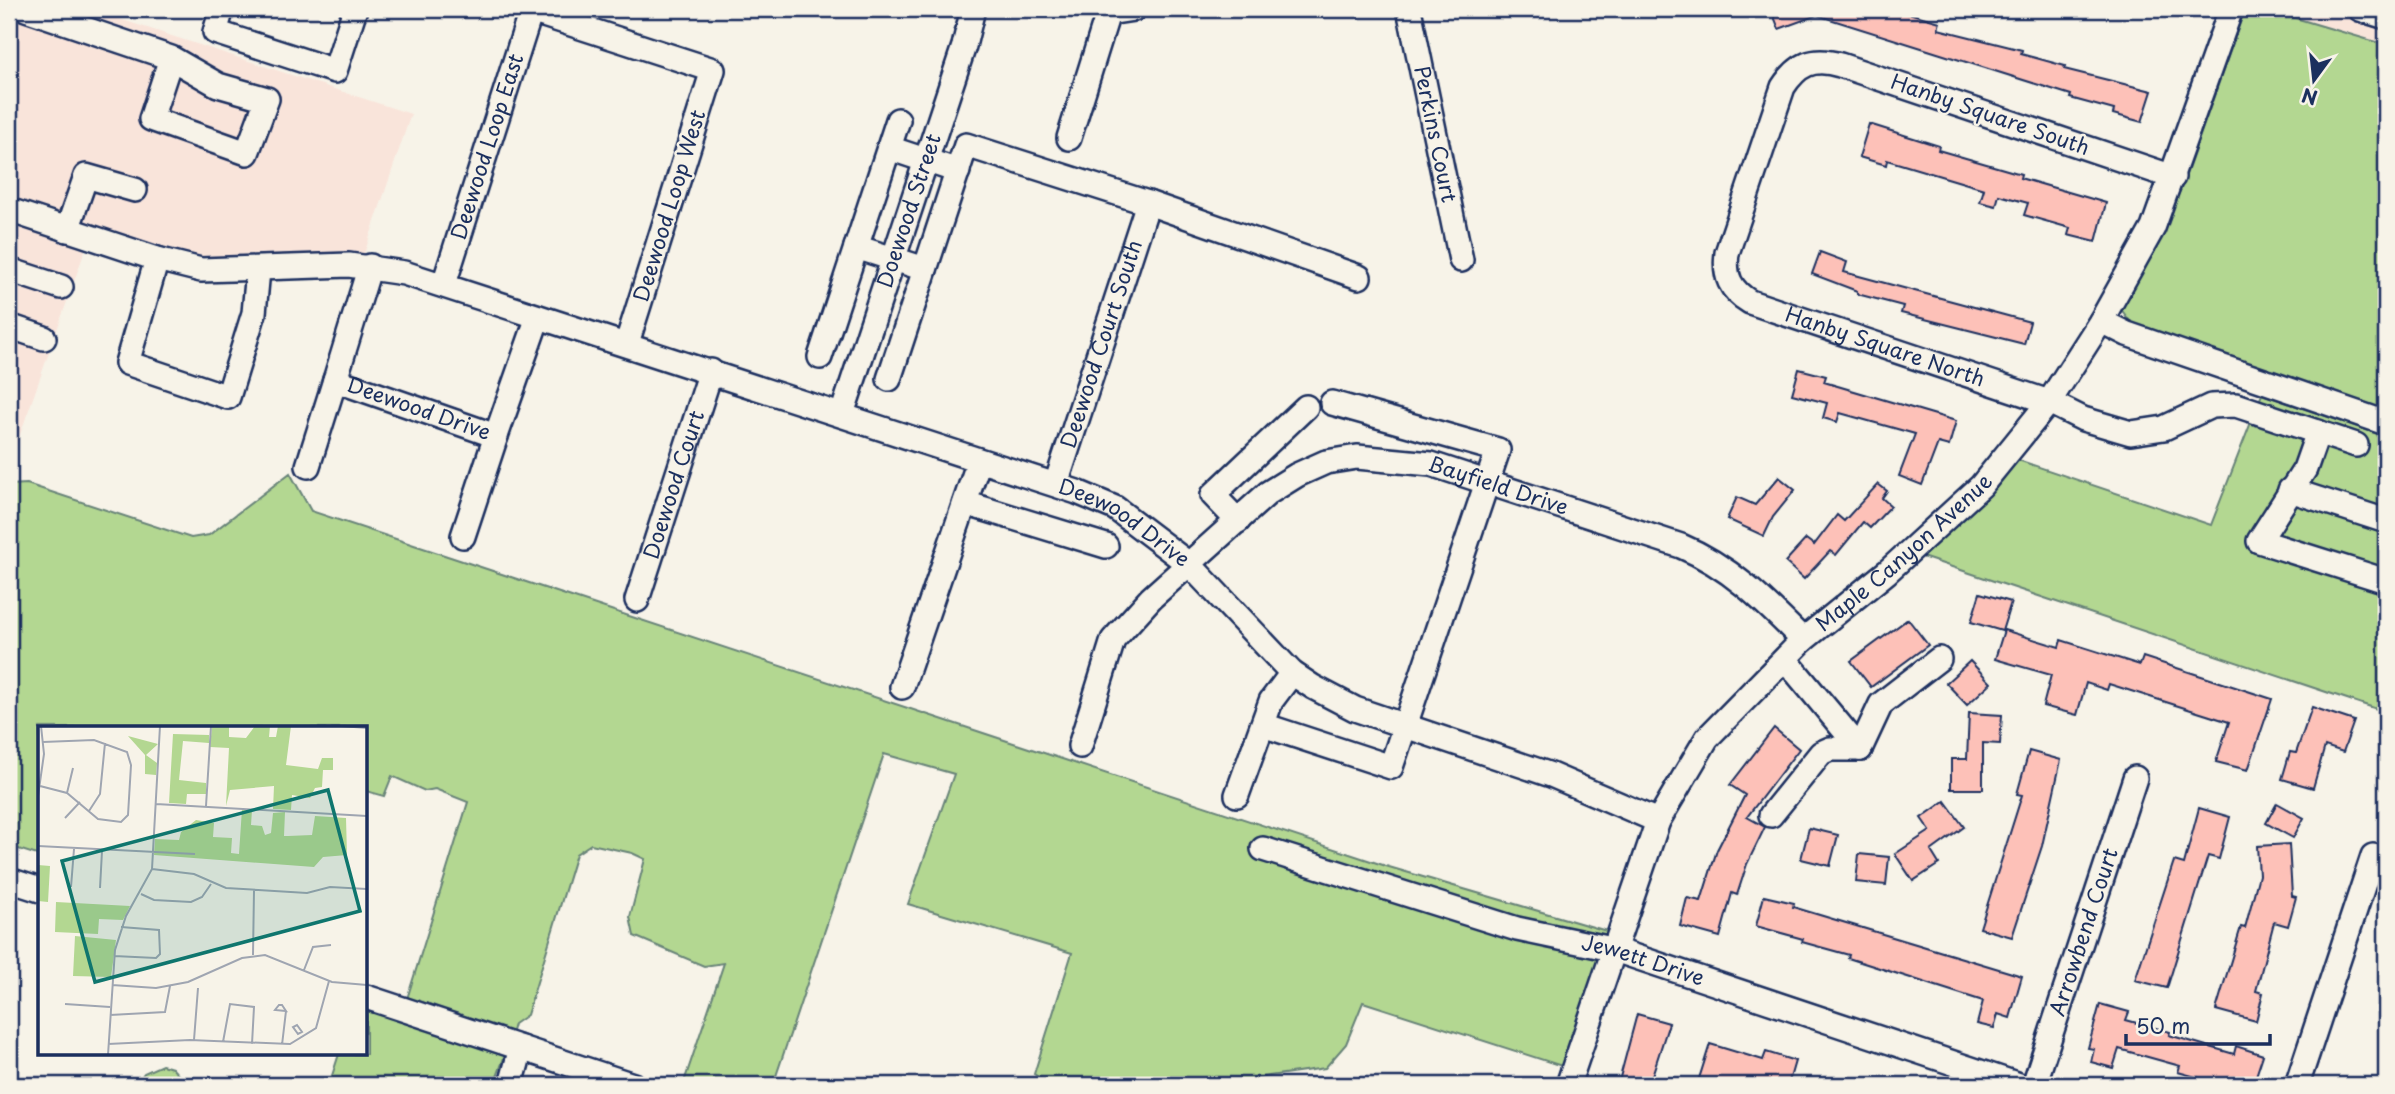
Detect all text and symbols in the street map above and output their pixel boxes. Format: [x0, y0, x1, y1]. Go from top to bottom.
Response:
north arrow [2280, 46, 2350, 116]
street label: Deewood Loop East [441, 49, 530, 243]
street label: Perkins Court [1407, 63, 1467, 205]
street label: Hanby Square South [1887, 64, 2094, 162]
text: N [2298, 82, 2320, 113]
street label: Deewood Loop West [624, 105, 713, 305]
street label: Doewood Street [867, 129, 948, 292]
street label: Deewood Court South [1051, 235, 1149, 452]
street label: Hanby Square North [1781, 297, 1990, 393]
street label: Deewood Drive [343, 368, 496, 447]
street label: Doewood Court [633, 406, 711, 563]
street label: Bayfield Drive [1424, 446, 1573, 522]
street label: Maple Canyon Avenue [1808, 466, 1999, 638]
street label: Deewood Drive [1055, 469, 1198, 574]
inset map [38, 726, 368, 1056]
street label: Arrowbend Court [2040, 843, 2125, 1020]
street label: Jewett Drive [1579, 925, 1709, 993]
scale bar [2126, 1003, 2269, 1047]
text: 50 m [2136, 1009, 2190, 1041]

